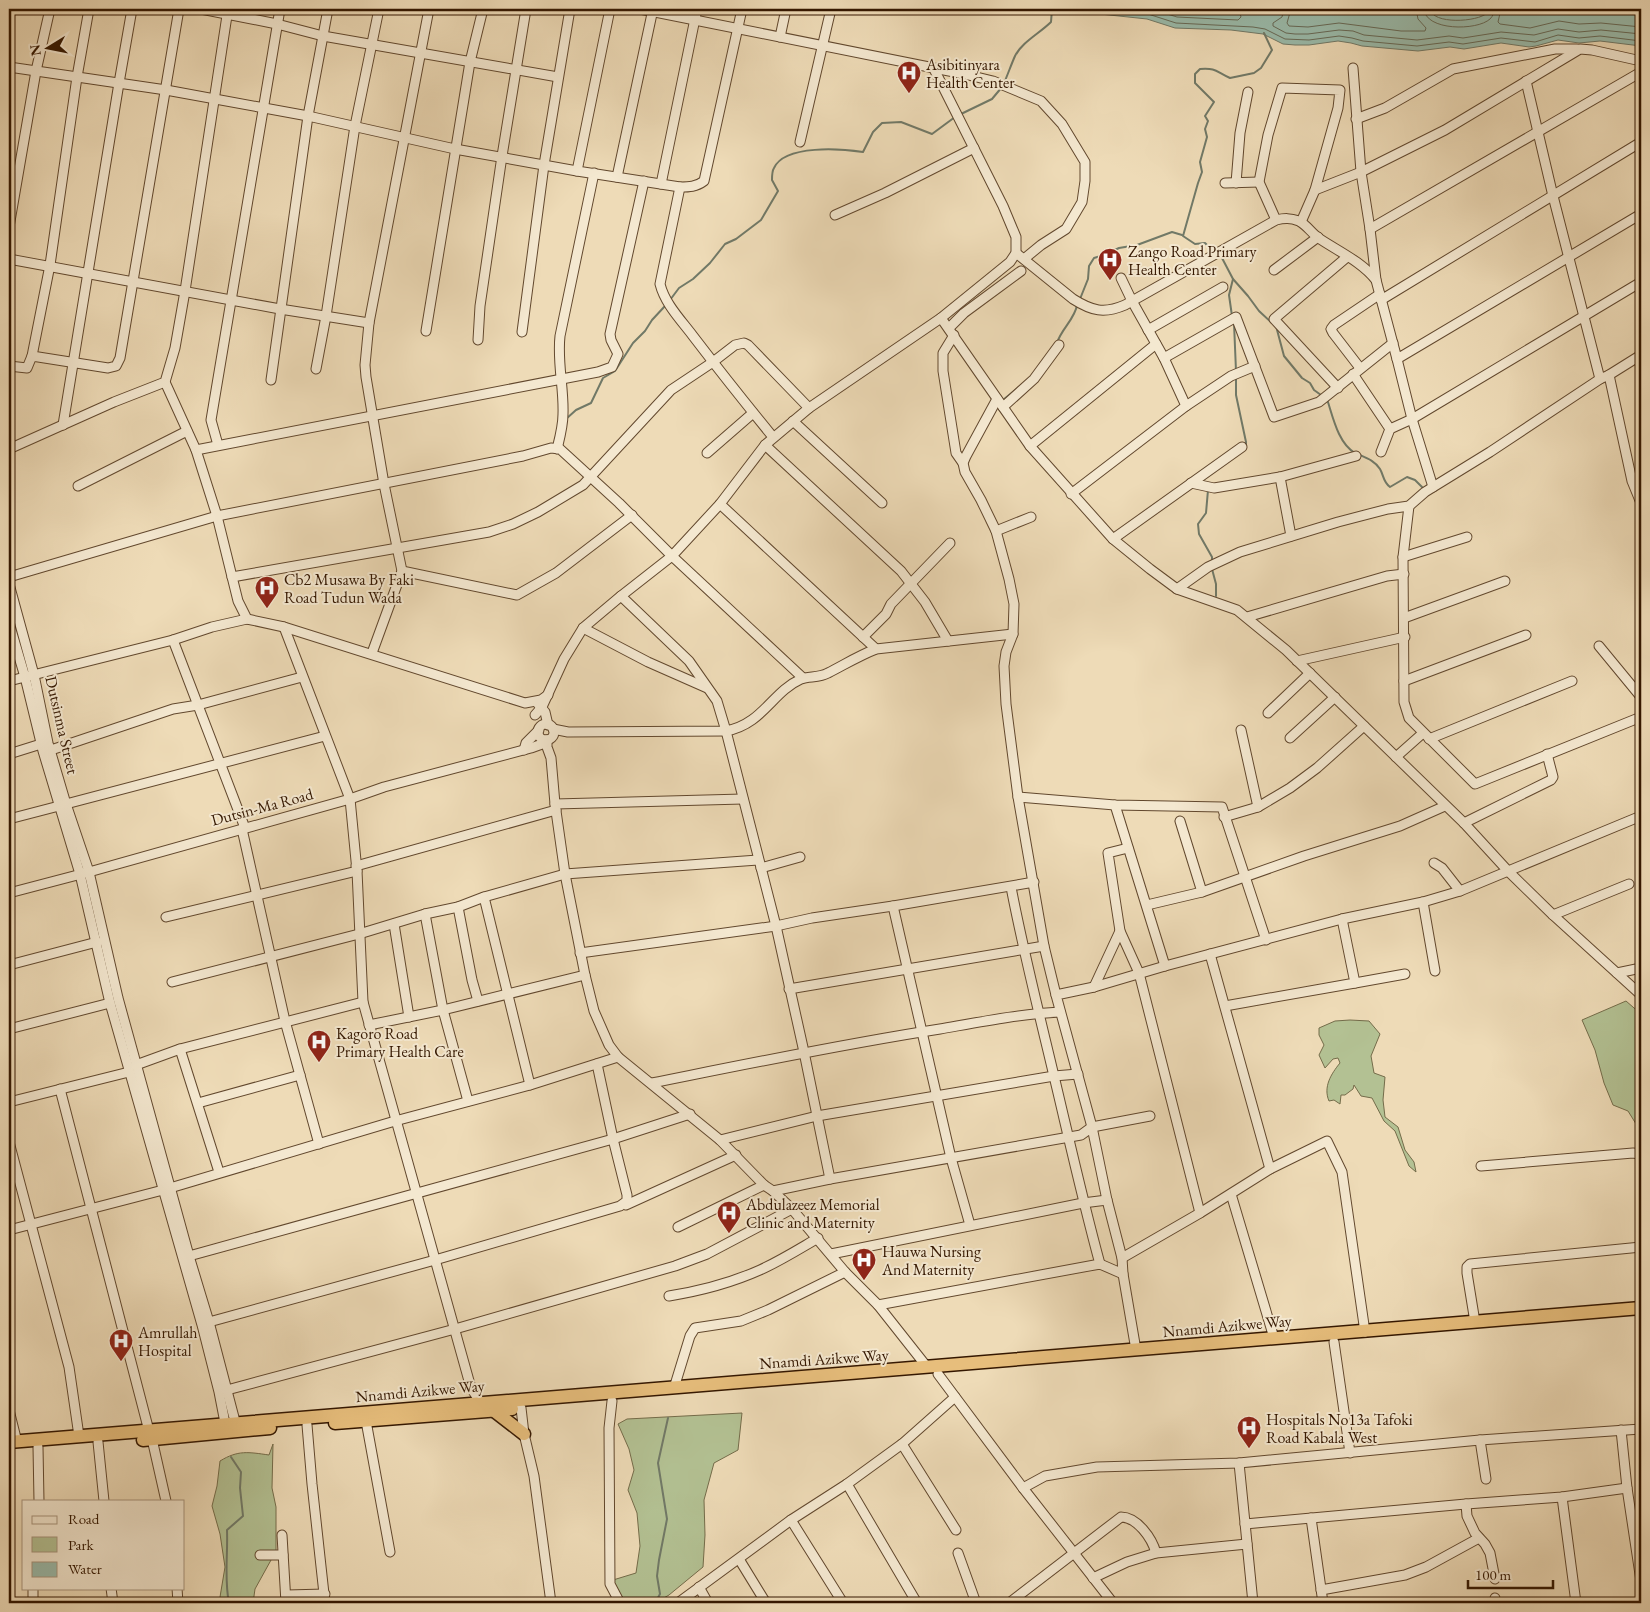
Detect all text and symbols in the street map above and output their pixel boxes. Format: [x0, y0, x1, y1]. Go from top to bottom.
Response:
north arrow [22, 22, 72, 72]
text: N [25, 42, 45, 57]
place label: Asibitinyara Health Center [925, 54, 1015, 93]
hospital icon: Asibitinyara Health Center [896, 60, 922, 94]
place label: Zango Road Primary Health Center [1128, 241, 1258, 280]
hospital icon: Zango Road Primary Health Center [1097, 247, 1123, 281]
place label: Cb2 Musawa By Faki Road Tudun Wada [284, 569, 414, 608]
hospital icon: Cb2 Musawa By Faki Road Tudun Wada [254, 575, 280, 609]
street label: Dutsinma Street [40, 674, 84, 776]
street label: Dutsin-Ma Road [209, 783, 316, 831]
place label: Kagoro Road Primary Health Care [336, 1023, 464, 1062]
hospital icon: Kagoro Road Primary Health Care [306, 1029, 332, 1063]
place label: Abdulazeez Memorial Clinic and Maternity [745, 1194, 880, 1233]
hospital icon: Abdulazeez Memorial Clinic and Maternity [716, 1200, 742, 1234]
place label: Hauwa Nursing And Maternity [881, 1241, 982, 1280]
hospital icon: Hauwa Nursing And Maternity [851, 1247, 877, 1281]
street label: Nnamdi Azikwe Way [1161, 1310, 1293, 1342]
place label: Amrullah Hospital [137, 1322, 198, 1361]
hospital icon: Amrullah Hospital [108, 1328, 134, 1362]
street label: Nnamdi Azikwe Way [759, 1344, 890, 1374]
street label: Nnamdi Azikwe Way [354, 1375, 486, 1407]
place label: Hospitals No13a Tafoki Road Kabala West [1266, 1409, 1413, 1448]
hospital icon: Hospitals No13a Tafoki Road Kabala West [1236, 1415, 1262, 1449]
legend [22, 1500, 185, 1590]
text: Road [68, 1509, 100, 1528]
text: Park [68, 1535, 95, 1554]
scale bar [1468, 1557, 1552, 1589]
text: Water [68, 1559, 102, 1578]
text: 100 m [1475, 1565, 1512, 1584]

